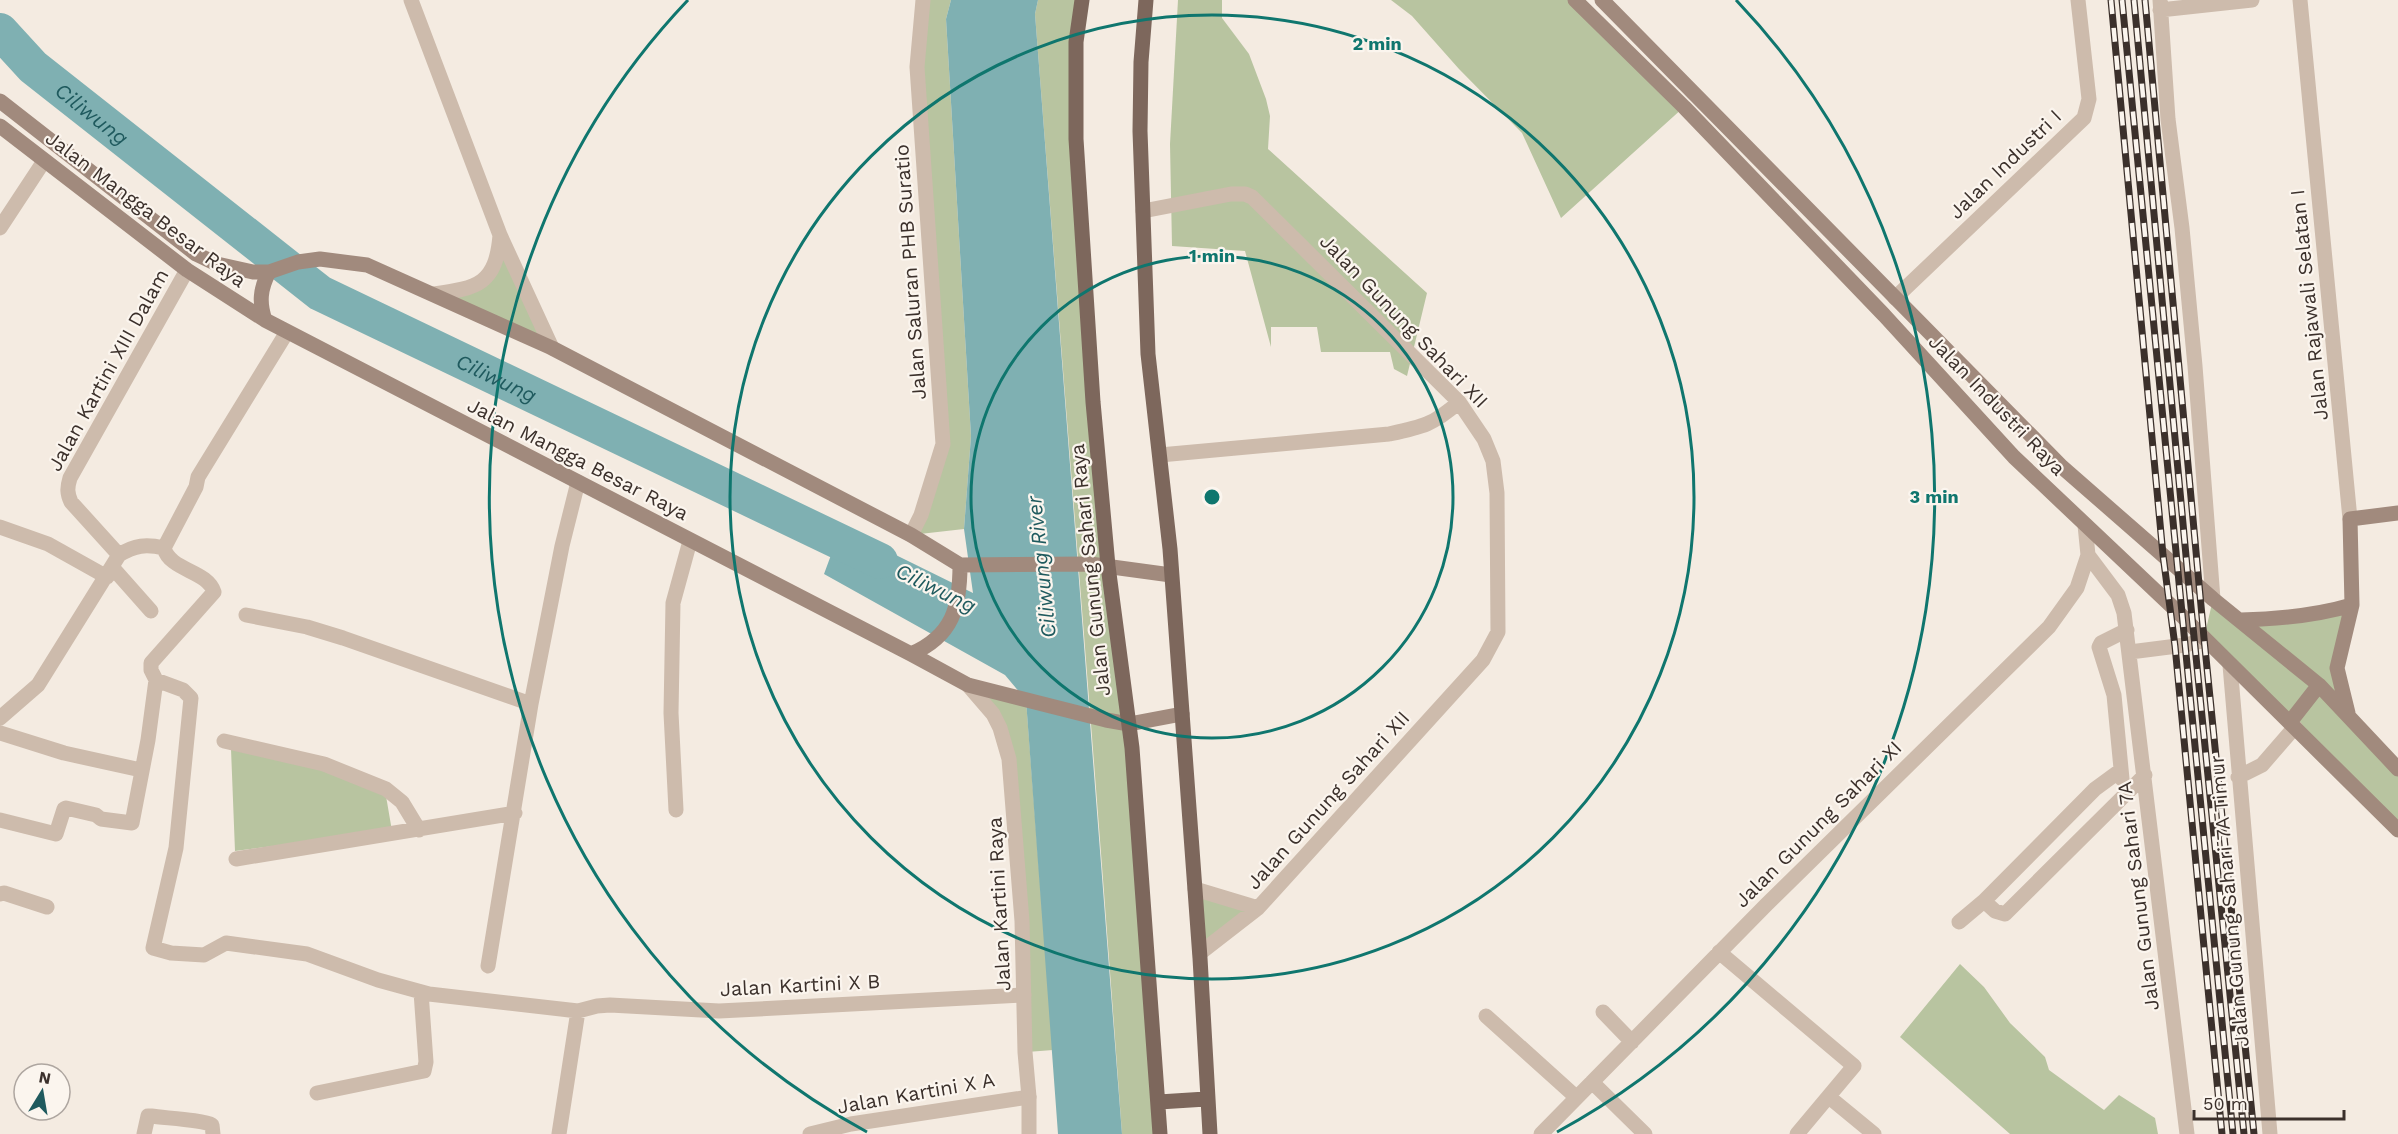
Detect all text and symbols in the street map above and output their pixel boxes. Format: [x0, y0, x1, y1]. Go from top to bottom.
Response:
text: 2 min [1352, 33, 1402, 54]
water label: Ciliwung [50, 77, 134, 150]
street label: Jalan Industri I [1944, 104, 2066, 224]
street label: Jalan Mangga Besar Raya [41, 126, 251, 292]
street label: Jalan Saluran PHB Suratio [889, 143, 931, 401]
street label: Jalan Rajawali Selatan I [2285, 188, 2333, 422]
street label: Jalan Gunung Sahari XII [1315, 229, 1493, 413]
text: 1 min [1189, 245, 1235, 266]
street label: Jalan Kartini XIII Dalam [42, 265, 174, 475]
street label: Jalan Industri Raya [1924, 330, 2070, 480]
water label: Ciliwung [452, 348, 541, 408]
street label: Jalan Mangga Besar Raya [463, 393, 693, 525]
street label: Jalan Gunung Sahari Raya [1065, 443, 1115, 697]
text: 3 min [1909, 486, 1959, 507]
centre of rings [1202, 487, 1222, 507]
water label: Ciliwung River [1021, 494, 1061, 639]
water label: Ciliwung [892, 558, 980, 618]
street label: Jalan Gunung Sahari XII [1241, 706, 1415, 894]
street label: Jalan Gunung Sahari XI [1730, 736, 1906, 912]
street label: Jalan Gunung Sahari 7A Timur [2204, 754, 2254, 1048]
street label: Jalan Gunung Sahari 7A [2112, 780, 2164, 1012]
street label: Jalan Kartini Raya [982, 816, 1016, 992]
street label: Jalan Kartini X B [719, 969, 881, 1001]
north arrow [12, 1062, 72, 1122]
text: N [37, 1067, 52, 1088]
street label: Jalan Kartini X A [835, 1067, 997, 1119]
scale bar [2194, 1083, 2344, 1121]
text: 50 m [2203, 1093, 2248, 1114]

